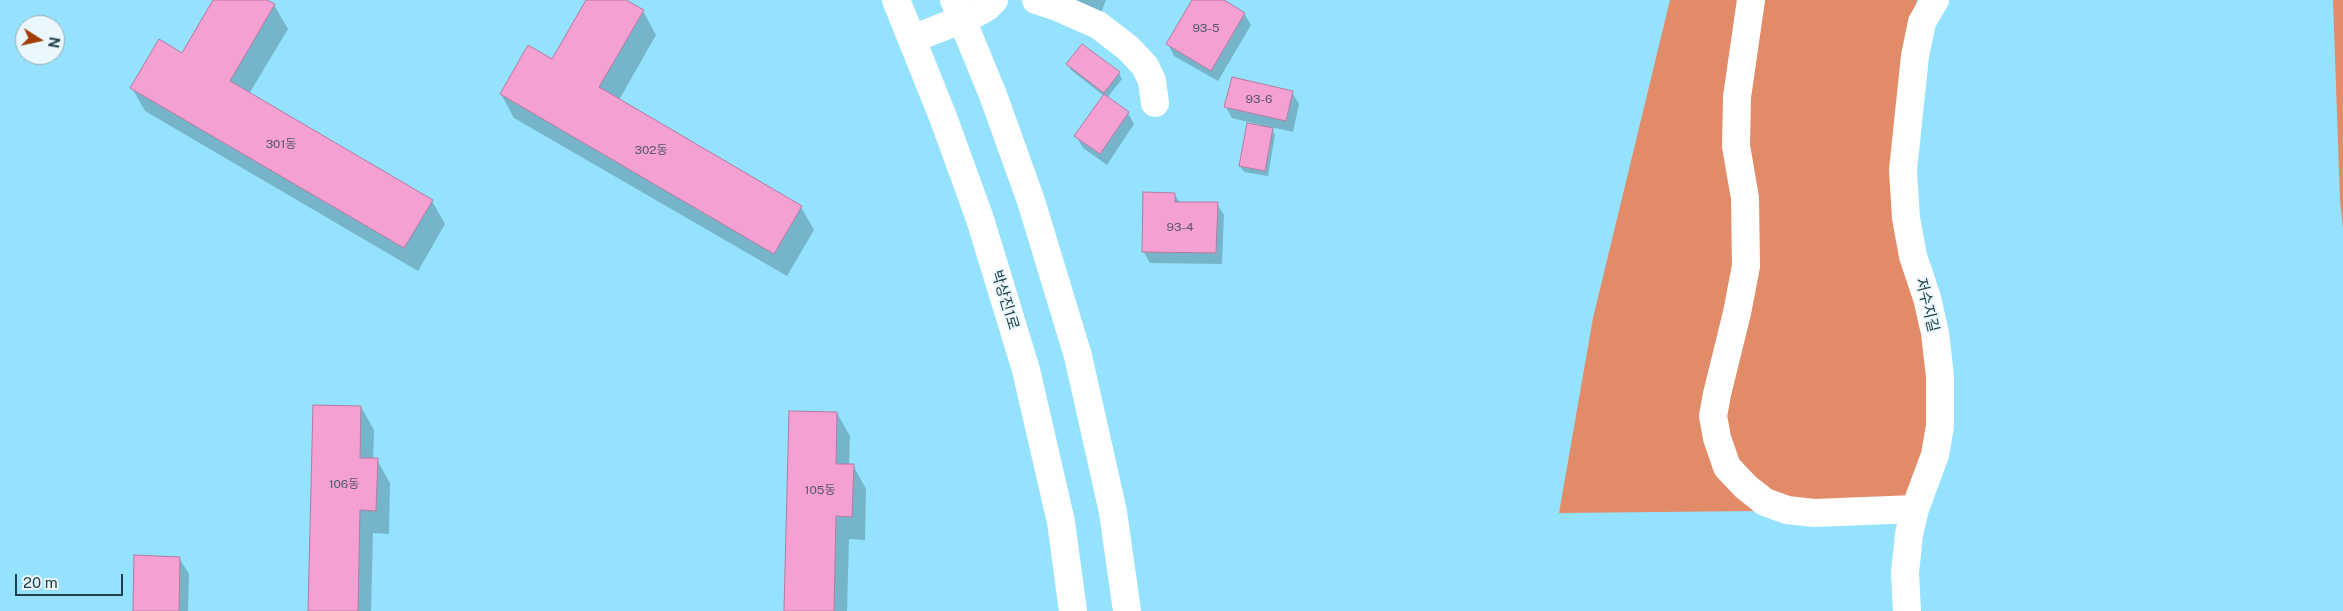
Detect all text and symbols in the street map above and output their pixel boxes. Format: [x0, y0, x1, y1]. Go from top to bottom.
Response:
north arrow [15, 15, 65, 65]
house number: 93-5 [1192, 21, 1220, 35]
text: N [45, 36, 63, 49]
house number: 93-6 [1246, 92, 1272, 106]
house number: 301동 [266, 137, 296, 151]
house number: 302동 [634, 143, 668, 157]
house number: 93-4 [1166, 220, 1194, 234]
street label: 박상진1로 [987, 268, 1023, 332]
street label: 저수지길 [1912, 276, 1942, 334]
house number: 106동 [329, 477, 359, 491]
house number: 105동 [805, 483, 835, 497]
scale bar [18, 564, 125, 596]
text: 20 m [23, 574, 58, 591]

